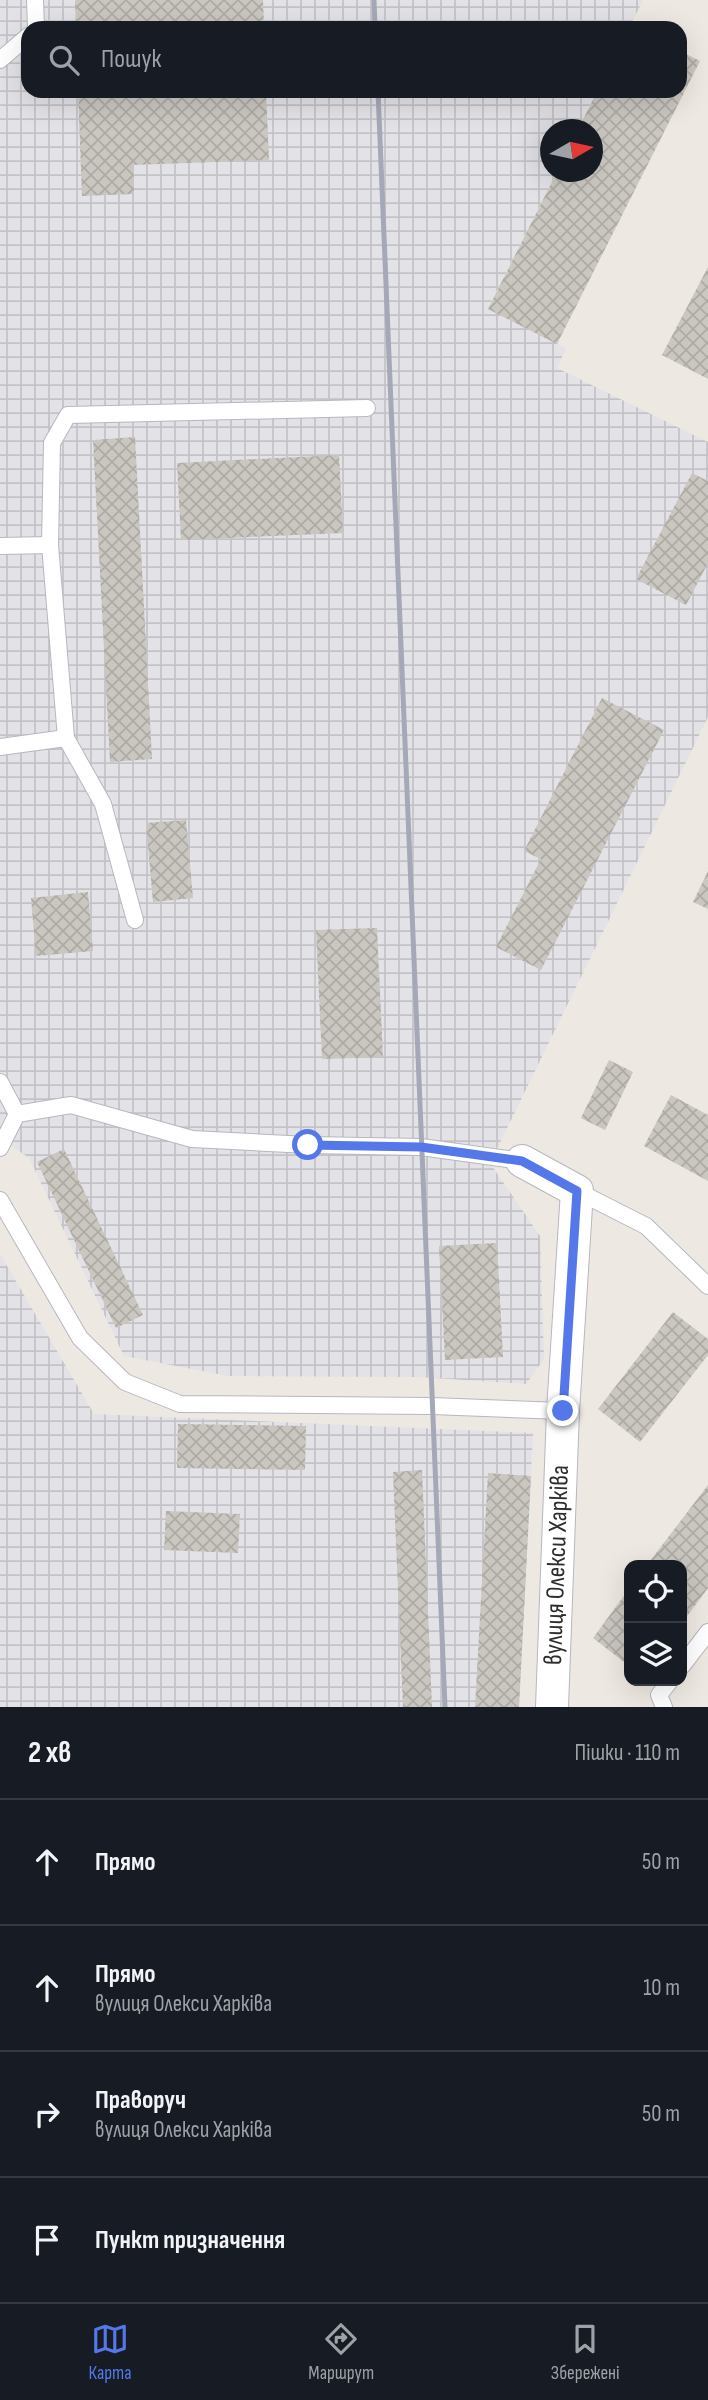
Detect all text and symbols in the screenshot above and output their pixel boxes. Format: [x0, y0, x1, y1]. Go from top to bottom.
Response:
search box [21, 21, 687, 98]
icon: search [45, 41, 83, 79]
text: Пошук [101, 44, 161, 75]
north arrow [540, 119, 603, 182]
route start [292, 1129, 323, 1160]
route end [547, 1395, 578, 1426]
street label: вулиця Олекси Харківа [538, 1464, 576, 1666]
map controls [624, 1560, 687, 1686]
button: locate [624, 1560, 687, 1623]
button: layers [624, 1623, 687, 1686]
text: 2 хв [28, 1735, 71, 1771]
text: Пішки · 110 m [575, 1739, 680, 1767]
icon: ahead [28, 1843, 66, 1881]
text: Прямо [95, 1847, 156, 1878]
text: 50 m [642, 1848, 680, 1876]
text: Прямо [95, 1959, 156, 1990]
icon: ahead [28, 1969, 66, 2007]
text: 10 m [643, 1974, 680, 2002]
text: вулиця Олекси Харківа [95, 1990, 272, 2018]
text: Праворуч [95, 2085, 186, 2116]
icon: right [28, 2095, 66, 2133]
text: 50 m [642, 2100, 680, 2128]
text: вулиця Олекси Харківа [95, 2116, 272, 2144]
icon: arrive [28, 2221, 66, 2259]
text: Пункт призначення [95, 2225, 285, 2256]
tab: Карта [88, 2320, 132, 2385]
tab: Маршрут [308, 2320, 374, 2385]
tab: Збережені [551, 2320, 620, 2385]

